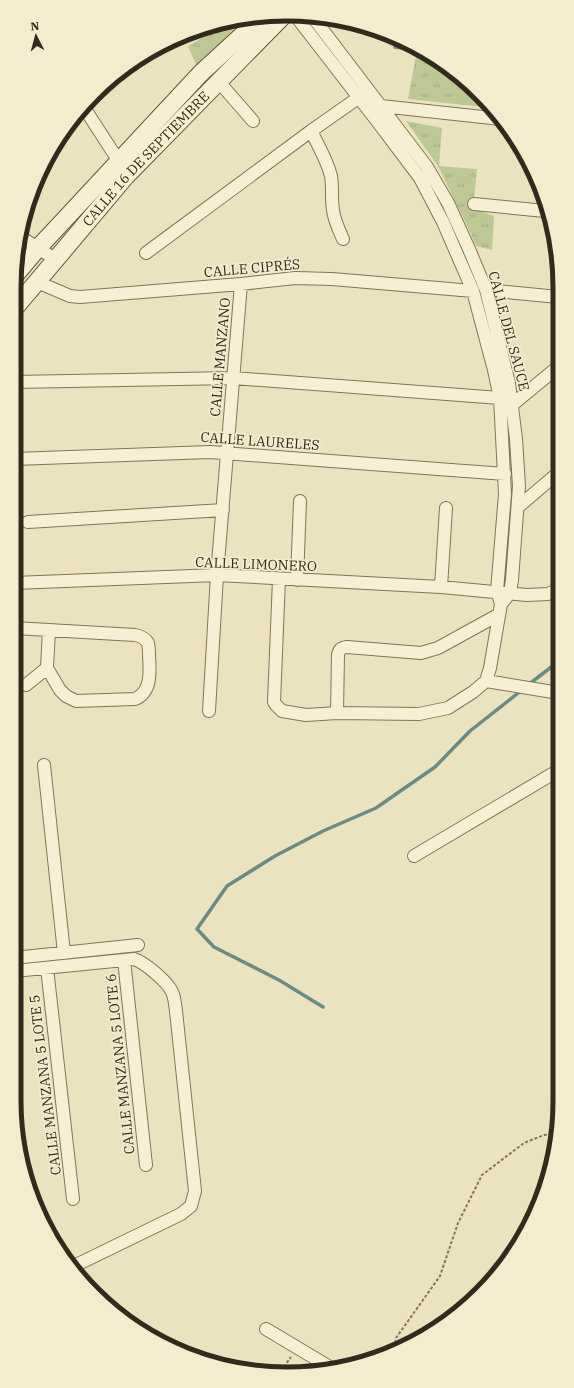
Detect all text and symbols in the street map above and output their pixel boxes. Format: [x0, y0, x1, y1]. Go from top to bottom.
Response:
north arrow [16, 16, 56, 56]
text: N [30, 19, 40, 33]
street label: CALLE 16 DE SEPTIEMBRE [78, 87, 213, 230]
street label: CALLE CIPRÉS [203, 254, 301, 281]
street label: CALLE DEL SAUCE [484, 269, 534, 393]
street label: CALLE MANZANO [206, 297, 234, 417]
street label: CALLE LAURELES [200, 428, 320, 454]
street label: CALLE LIMONERO [195, 553, 317, 575]
street label: CALLE MANZANA 5 LOTE 6 [102, 973, 138, 1155]
street label: CALLE MANZANA 5 LOTE 5 [25, 994, 65, 1176]

